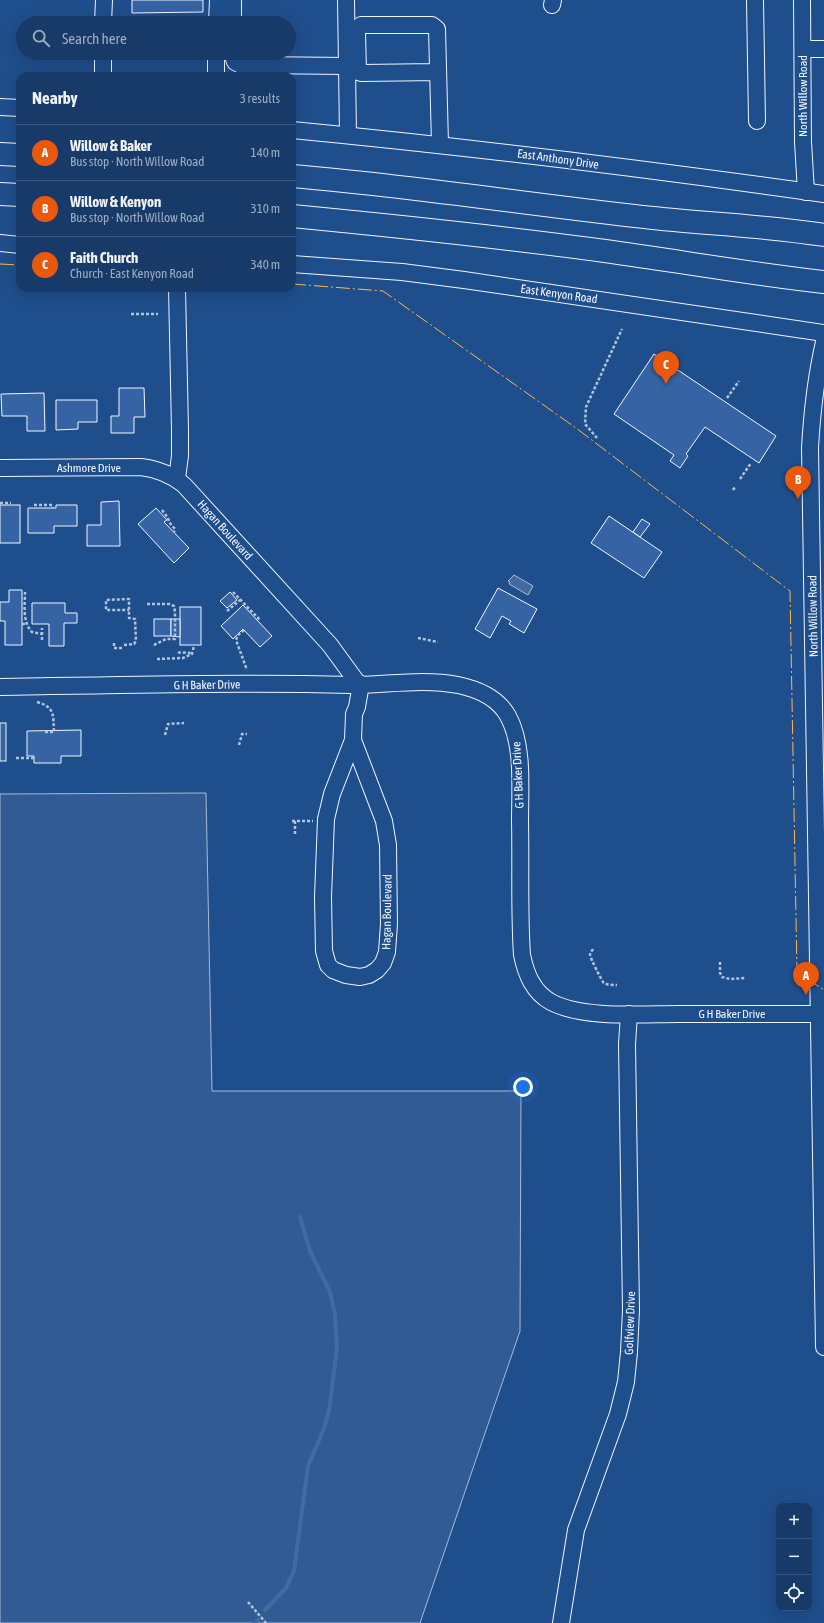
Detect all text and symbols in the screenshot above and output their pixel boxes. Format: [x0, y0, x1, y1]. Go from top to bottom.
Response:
search box [16, 16, 296, 60]
icon: search [30, 27, 52, 49]
text: Search here [62, 30, 127, 47]
street label: North Willow Road [796, 55, 810, 137]
text: Nearby [32, 88, 78, 108]
text: 3 results [240, 91, 280, 106]
text: Willow & Baker [70, 137, 152, 154]
text: A [42, 145, 48, 160]
text: 140 m [251, 145, 280, 160]
street label: East Anthony Drive [516, 146, 600, 172]
text: Bus stop · North Willow Road [70, 154, 204, 169]
text: Willow & Kenyon [70, 193, 161, 210]
text: B [42, 201, 48, 216]
text: 310 m [251, 201, 280, 216]
text: Bus stop · North Willow Road [70, 210, 204, 225]
text: Faith Church [70, 249, 138, 266]
text: C [42, 257, 48, 272]
text: 340 m [251, 257, 280, 272]
text: Church · East Kenyon Road [70, 266, 194, 281]
street label: East Kenyon Road [520, 282, 598, 306]
pin: C [653, 351, 679, 384]
street label: Ashmore Drive [57, 461, 121, 475]
pin: B [785, 466, 811, 499]
street label: Hagan Boulevard [194, 497, 256, 563]
street label: North Willow Road [805, 575, 821, 657]
street label: G H Baker Drive [173, 677, 241, 693]
street label: G H Baker Drive [509, 741, 527, 809]
street label: Hagan Boulevard [379, 874, 395, 950]
pin: A [793, 962, 819, 995]
street label: G H Baker Drive [699, 1007, 765, 1021]
your location [513, 1077, 533, 1097]
street label: Golfview Drive [622, 1291, 638, 1355]
map controls [776, 1503, 812, 1611]
button: + [776, 1503, 812, 1539]
button: − [776, 1539, 812, 1575]
button: locate [776, 1575, 812, 1611]

